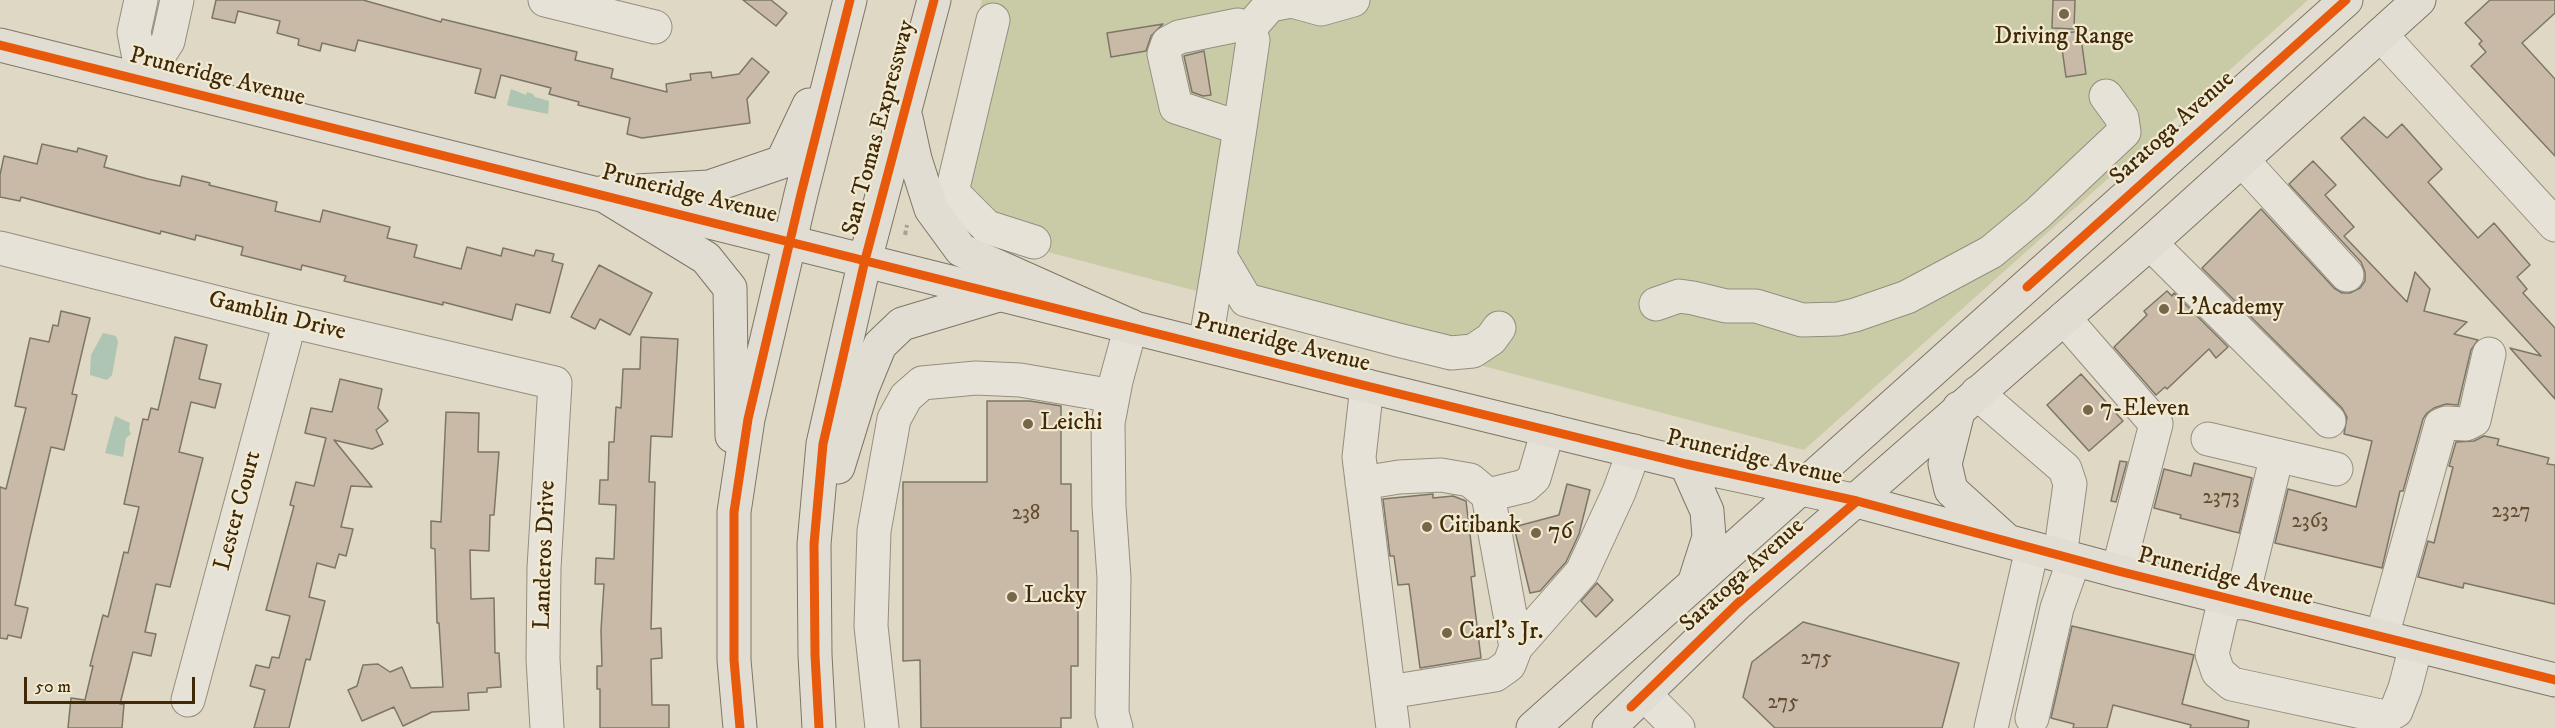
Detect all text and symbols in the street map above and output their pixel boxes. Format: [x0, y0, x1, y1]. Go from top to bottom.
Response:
marker: Driving Range [2057, 7, 2071, 21]
street label: San Tomas Expressway [837, 17, 923, 239]
place label: Driving Range [1994, 24, 2134, 52]
street label: Pruneridge Avenue [126, 42, 308, 114]
street label: Saratoga Avenue [2105, 66, 2241, 192]
street label: Pruneridge Avenue [598, 159, 780, 231]
street label: Gamblin Drive [205, 286, 349, 348]
place label: L'Academy [2176, 295, 2284, 323]
marker: L'Academy [2157, 302, 2171, 316]
street label: Pruneridge Avenue [1191, 308, 1373, 380]
place label: 7-Eleven [2100, 396, 2189, 424]
marker: 7-Eleven [2081, 403, 2095, 417]
place label: Leichi [1040, 410, 1103, 438]
marker: Leichi [1021, 417, 1035, 431]
street label: Pruneridge Avenue [1663, 425, 1845, 493]
street label: Lester Court [209, 448, 269, 574]
street label: Landeros Drive [529, 480, 563, 630]
house number: 2373 [2202, 486, 2240, 512]
house number: 2327 [2491, 500, 2531, 526]
house number: 238 [1012, 502, 1040, 528]
house number: 2363 [2292, 510, 2328, 536]
place label: Citibank [1439, 513, 1521, 541]
street label: Saratoga Avenue [1675, 513, 1811, 639]
place label: 76 [1548, 519, 1573, 547]
marker: Citibank [1420, 520, 1434, 534]
marker: 76 [1529, 526, 1543, 540]
street label: Pruneridge Avenue [2134, 542, 2316, 614]
place label: Lucky [1024, 583, 1087, 611]
marker: Lucky [1005, 590, 1019, 604]
place label: Carl's Jr. [1459, 619, 1543, 647]
marker: Carl's Jr. [1440, 626, 1454, 640]
house number: 275 [1800, 647, 1832, 673]
scale bar [27, 665, 198, 703]
text: 50 m [35, 676, 71, 698]
house number: 275 [1767, 691, 1799, 717]

